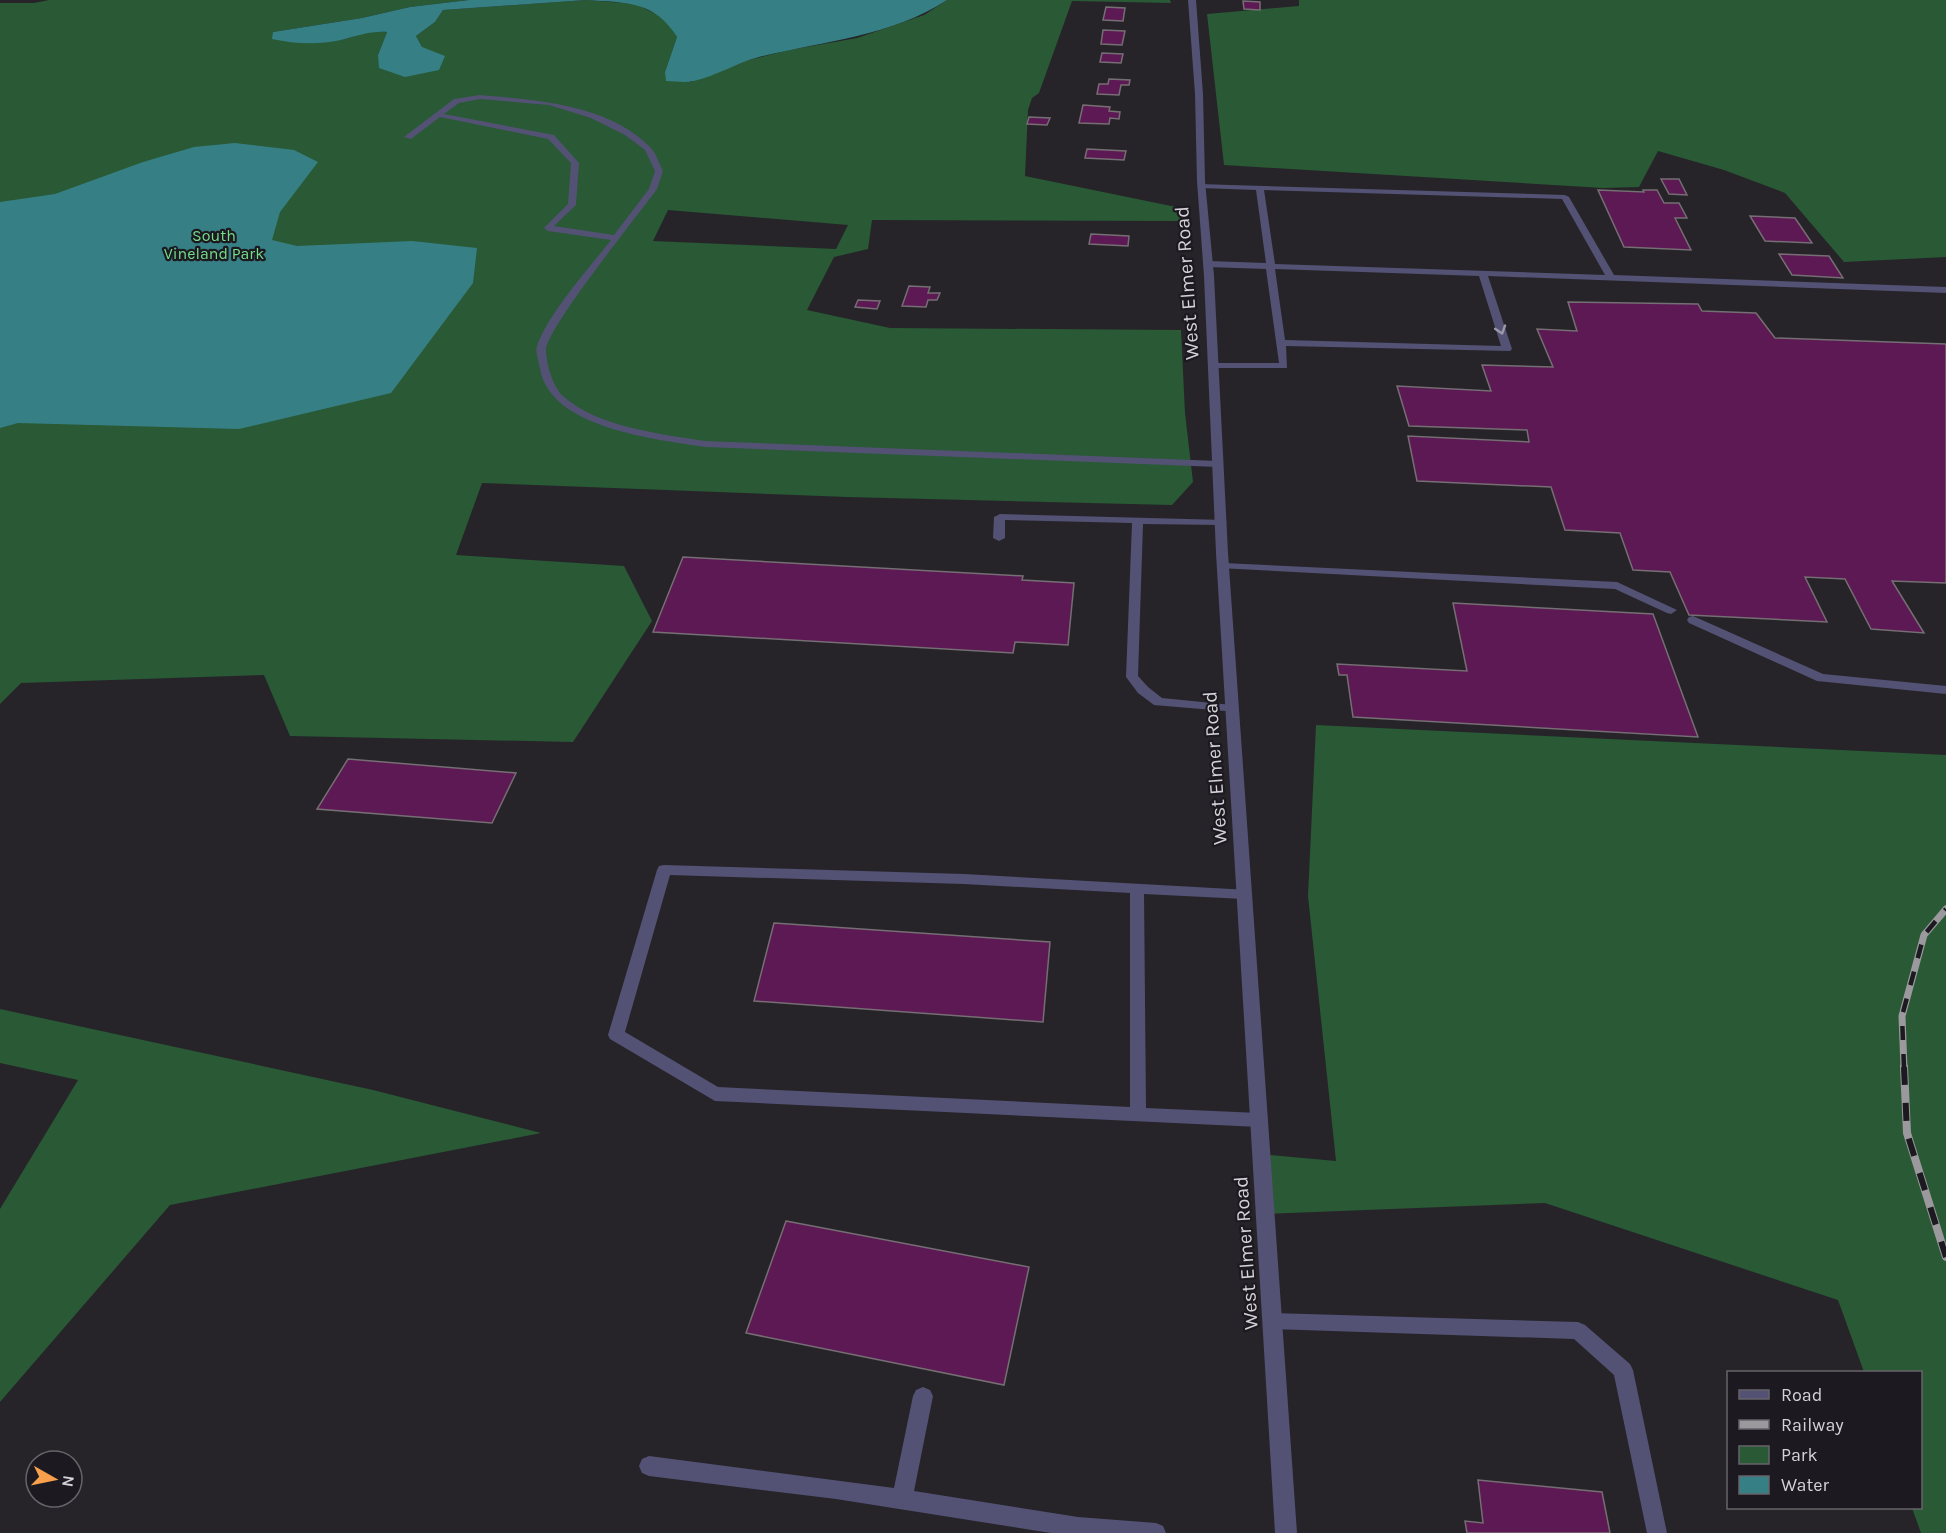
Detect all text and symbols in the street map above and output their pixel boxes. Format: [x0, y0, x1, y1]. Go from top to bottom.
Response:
street label: West Elmer Road [1170, 205, 1204, 361]
park label: South Vineland Park [164, 226, 264, 263]
one-way arrow [1494, 324, 1506, 335]
street label: West Elmer Road [1198, 690, 1232, 846]
street label: West Elmer Road [1229, 1175, 1263, 1331]
legend [1727, 1371, 1922, 1509]
text: Road [1781, 1384, 1822, 1406]
text: Railway [1781, 1414, 1844, 1436]
text: Park [1781, 1444, 1818, 1466]
north arrow [24, 1449, 84, 1509]
text: N [58, 1474, 79, 1488]
text: Water [1781, 1474, 1829, 1496]

